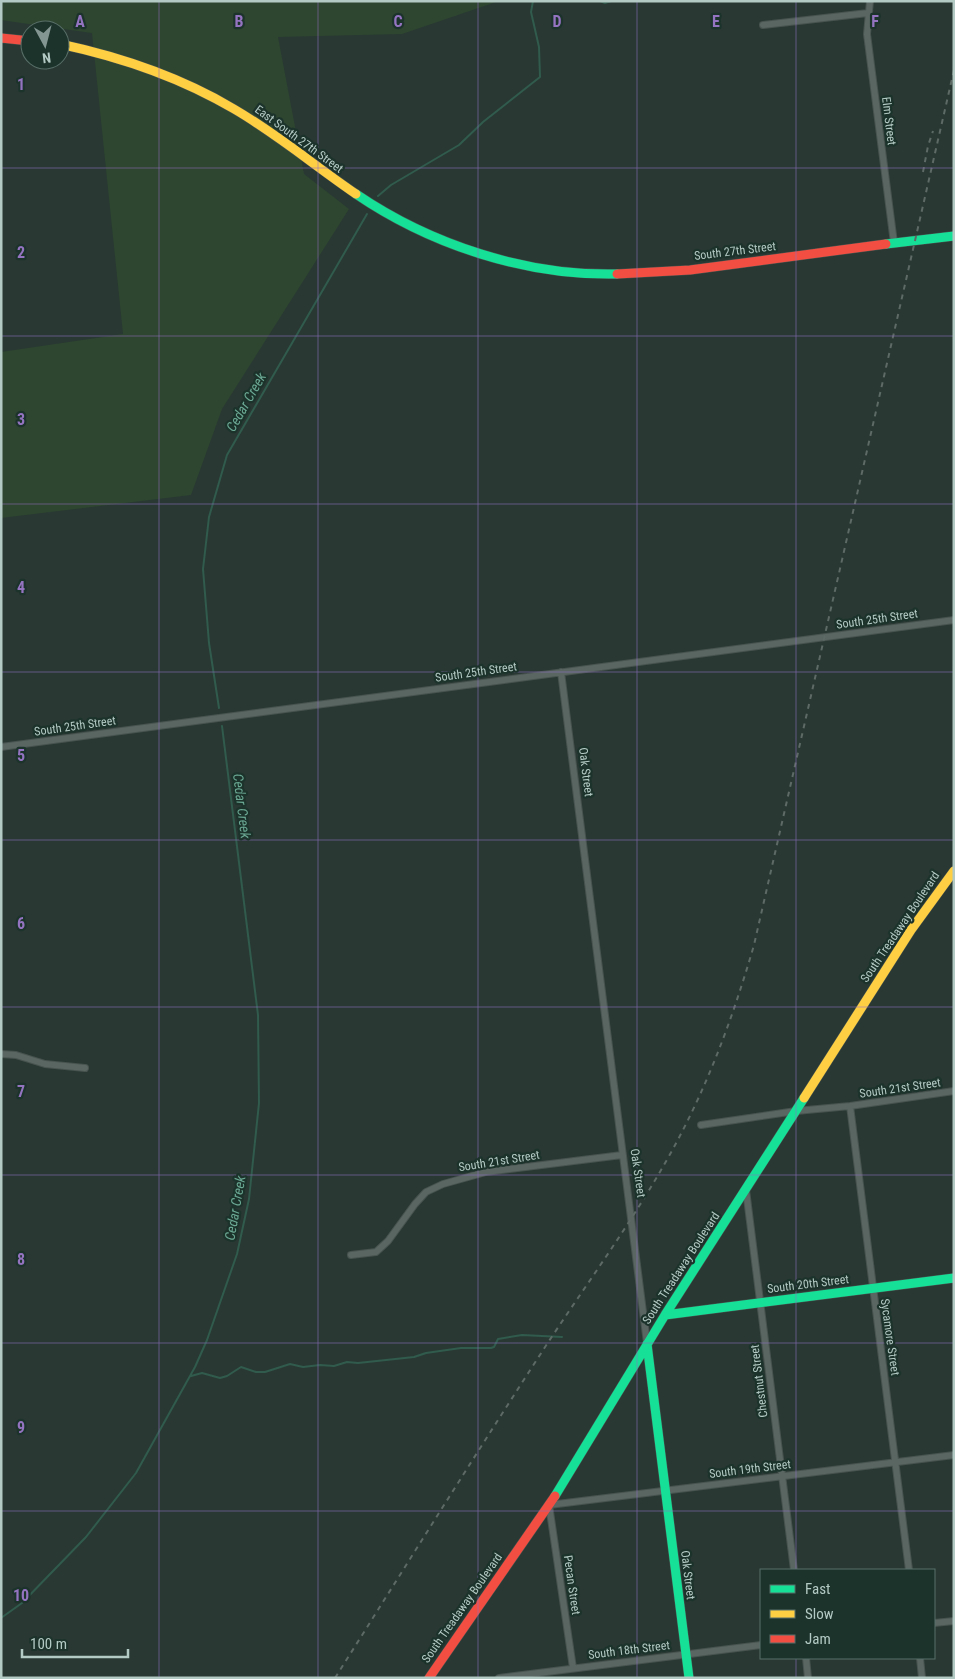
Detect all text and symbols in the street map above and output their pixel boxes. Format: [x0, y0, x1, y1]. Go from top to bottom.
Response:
text: A [75, 12, 85, 31]
text: B [235, 12, 244, 31]
text: C [393, 12, 403, 31]
text: D [552, 12, 562, 31]
text: E [712, 12, 720, 31]
text: F [871, 12, 879, 31]
north arrow [20, 20, 70, 70]
text: N [41, 49, 52, 66]
text: 1 [17, 75, 25, 94]
street label: Elm Street [879, 96, 899, 146]
street label: East South 27th Street [252, 102, 346, 176]
street label: South 27th Street [693, 239, 777, 263]
text: 2 [17, 243, 25, 262]
water label: Cedar Creek [223, 369, 270, 434]
text: 3 [17, 410, 25, 429]
text: 4 [17, 578, 25, 597]
street label: South 25th Street [835, 606, 919, 632]
street label: South 25th Street [434, 659, 518, 685]
street label: South 25th Street [33, 713, 117, 739]
text: 5 [17, 746, 25, 765]
street label: Oak Street [576, 747, 596, 798]
water label: Cedar Creek [230, 773, 254, 840]
street label: South Treadaway Boulevard [858, 869, 942, 985]
text: 6 [17, 914, 25, 933]
street label: South 21st Street [858, 1075, 942, 1101]
text: 7 [17, 1082, 25, 1101]
street label: South 21st Street [457, 1148, 541, 1174]
street label: Oak Street [628, 1148, 648, 1199]
water label: Cedar Creek [221, 1174, 249, 1241]
street label: South Treadaway Boulevard [640, 1209, 722, 1327]
text: 8 [17, 1250, 25, 1269]
street label: South 20th Street [766, 1272, 850, 1296]
street label: Sycamore Street [878, 1298, 902, 1377]
street label: Chestnut Street [748, 1343, 770, 1418]
text: 9 [17, 1418, 25, 1437]
street label: South 19th Street [708, 1457, 792, 1481]
street label: South Treadaway Boulevard [419, 1550, 505, 1665]
street label: Oak Street [678, 1550, 698, 1601]
street label: Pecan Street [561, 1554, 583, 1616]
legend [760, 1569, 935, 1659]
text: Fast [805, 1580, 830, 1598]
text: 10 [13, 1586, 29, 1605]
text: Slow [805, 1605, 834, 1623]
scale bar [22, 1626, 129, 1658]
text: Jam [805, 1630, 831, 1648]
text: 100 m [30, 1635, 67, 1653]
street label: South 18th Street [587, 1638, 671, 1662]

